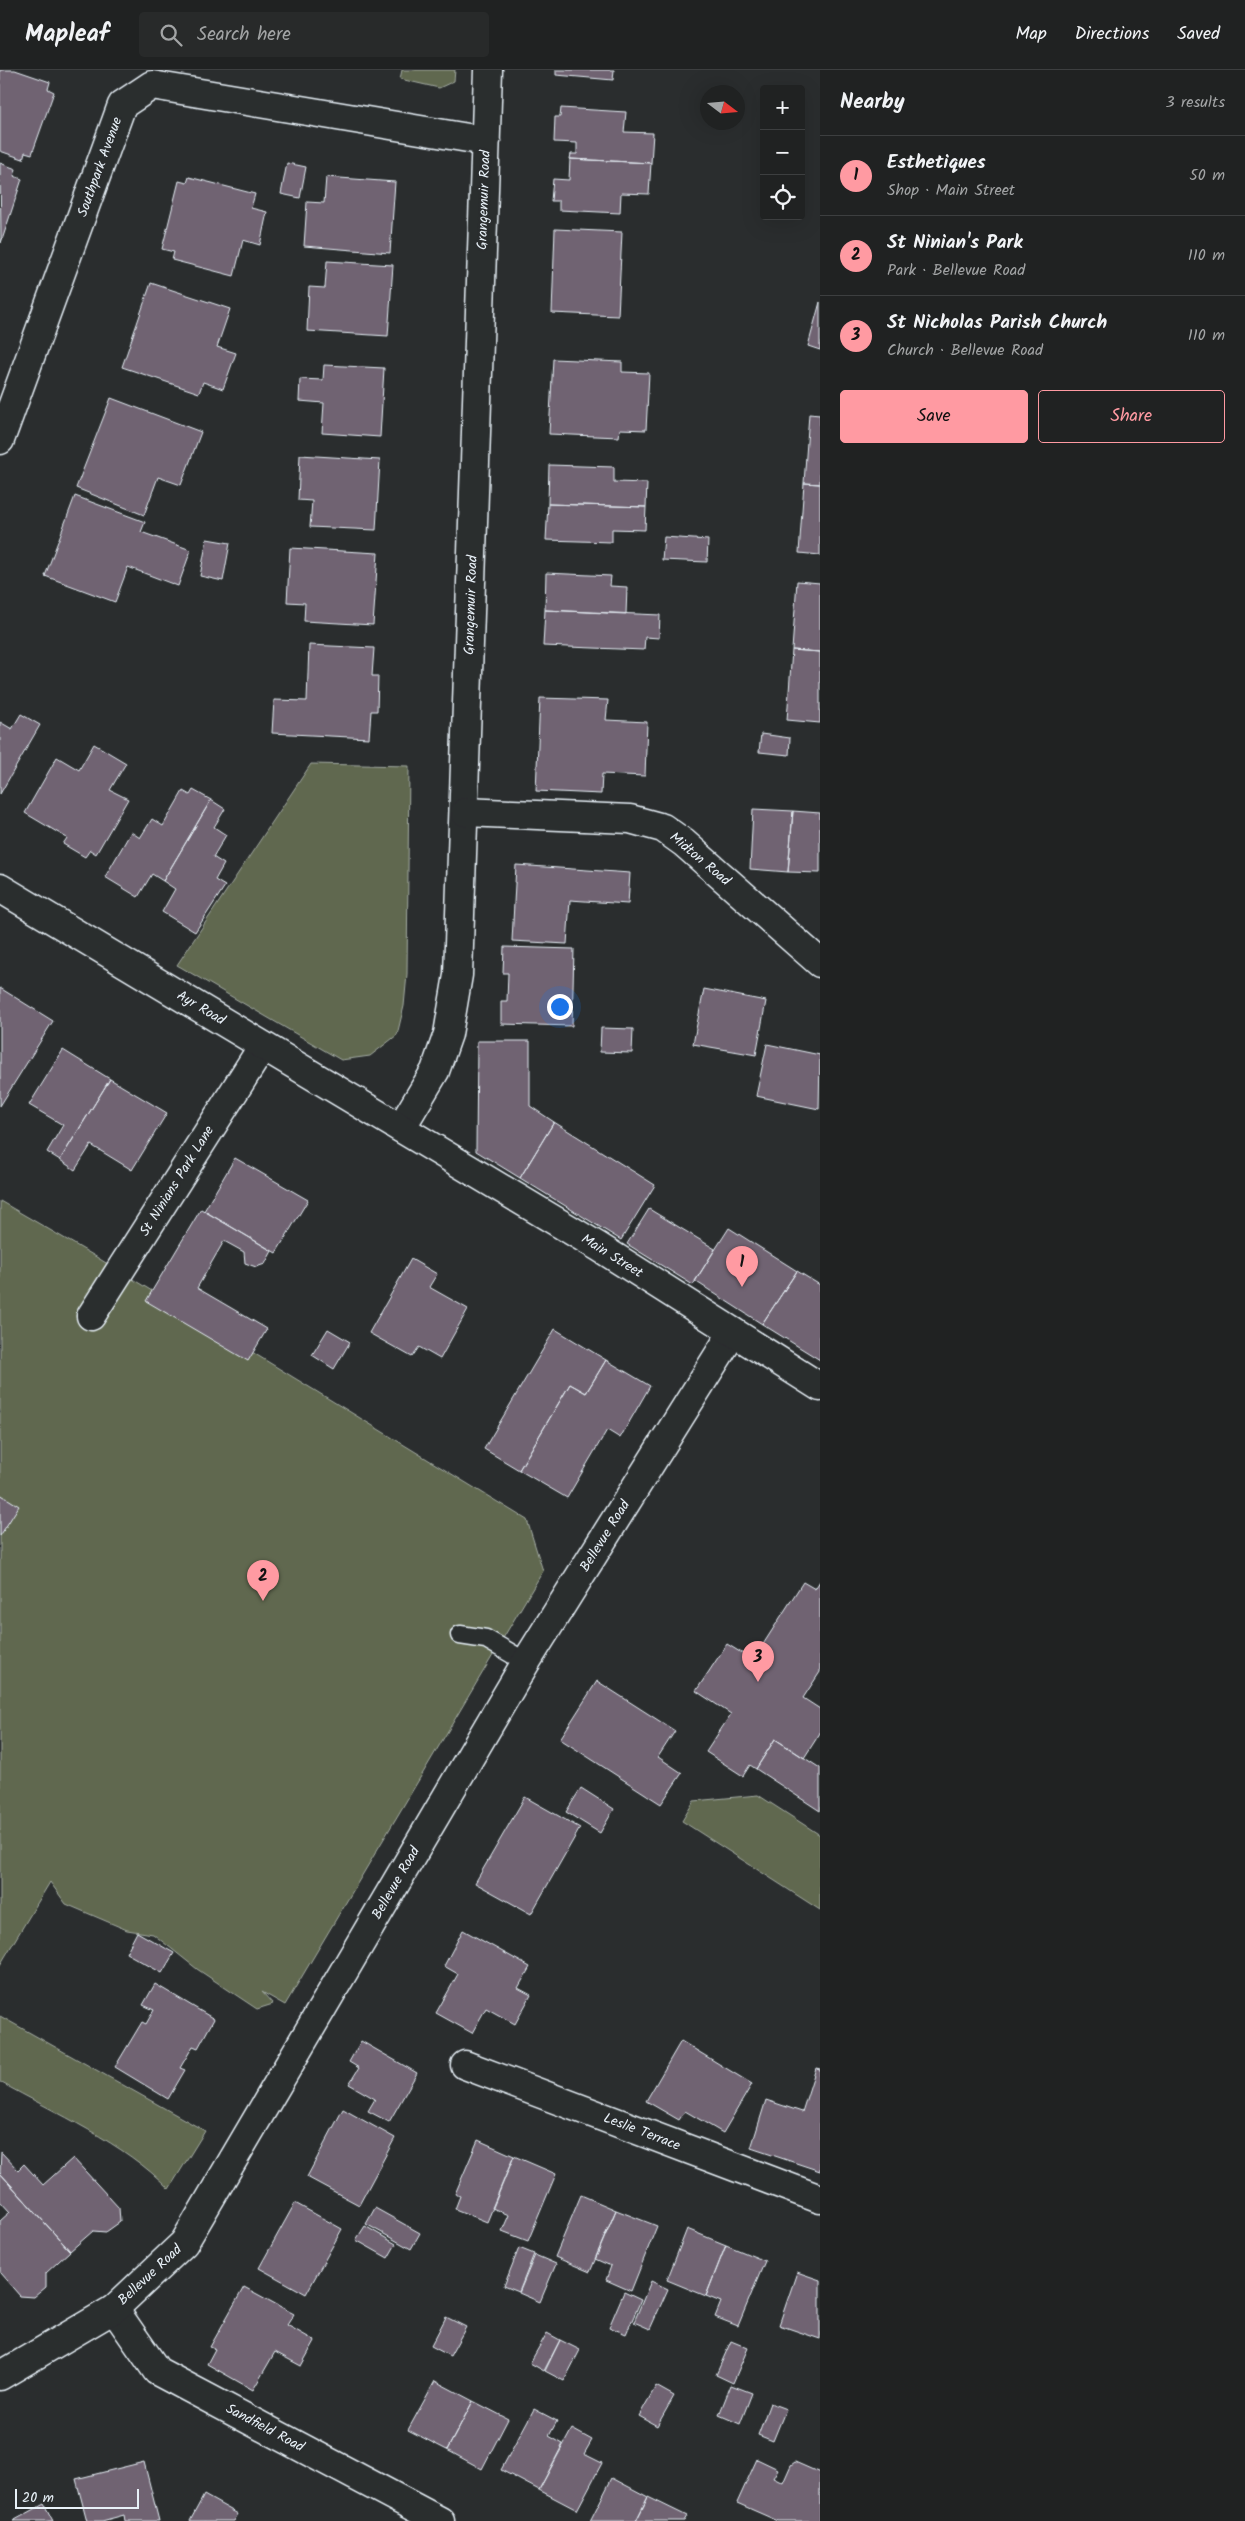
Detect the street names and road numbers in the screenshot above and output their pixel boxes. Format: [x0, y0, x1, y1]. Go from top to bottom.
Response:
street label: Southpark Avenue [72, 113, 128, 220]
street label: Grangemuir Road [471, 149, 497, 250]
street label: Grangemuir Road [458, 554, 484, 655]
street label: Midton Road [664, 827, 736, 892]
street label: Ayr Road [172, 985, 230, 1032]
street label: St Ninians Park Lane [134, 1121, 220, 1241]
street label: Main Street [577, 1228, 648, 1284]
street label: Bellevue Road [574, 1495, 636, 1576]
street label: Bellevue Road [366, 1842, 426, 1924]
street label: Leslie Terrace [600, 2107, 684, 2157]
street label: Bellevue Road [113, 2239, 188, 2311]
street label: Sandfield Road [222, 2398, 309, 2458]

